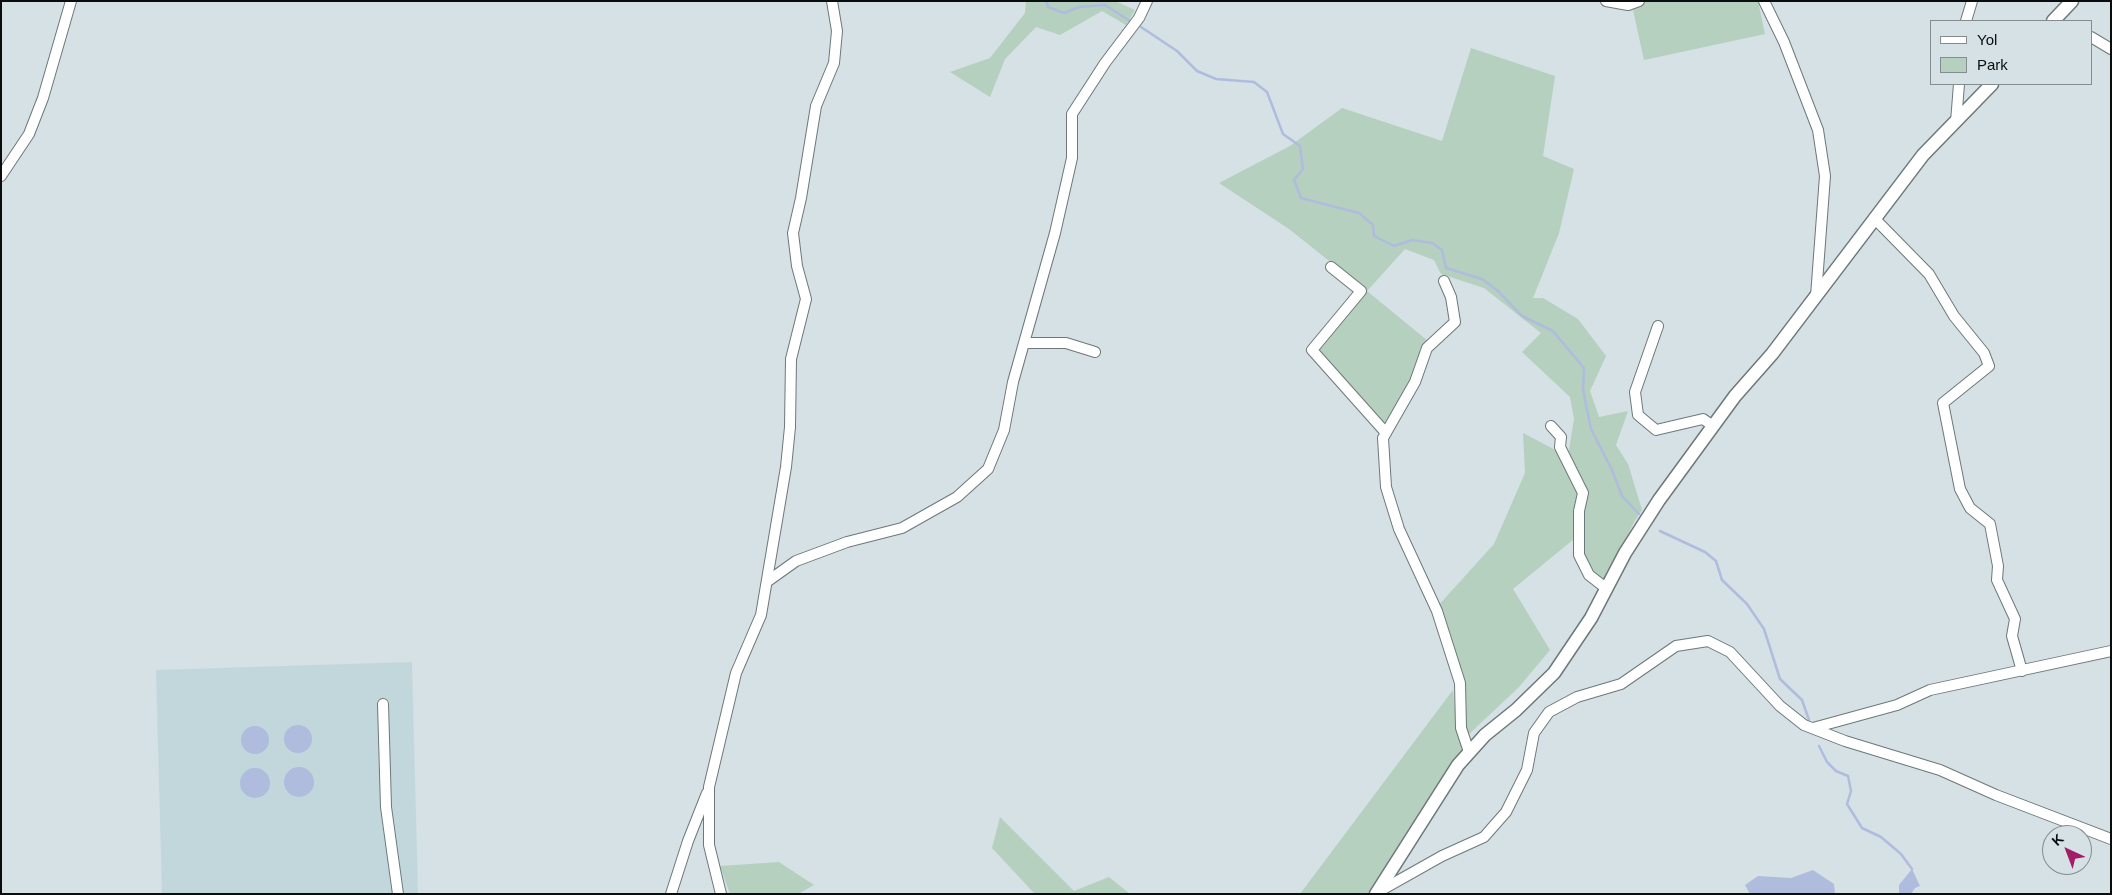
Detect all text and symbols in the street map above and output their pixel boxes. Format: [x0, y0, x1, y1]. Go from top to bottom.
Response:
legend [1930, 20, 2092, 85]
text: Yol [1977, 31, 1997, 48]
text: Park [1977, 56, 2008, 73]
north arrow [2042, 825, 2092, 875]
text: K [2048, 830, 2067, 849]

